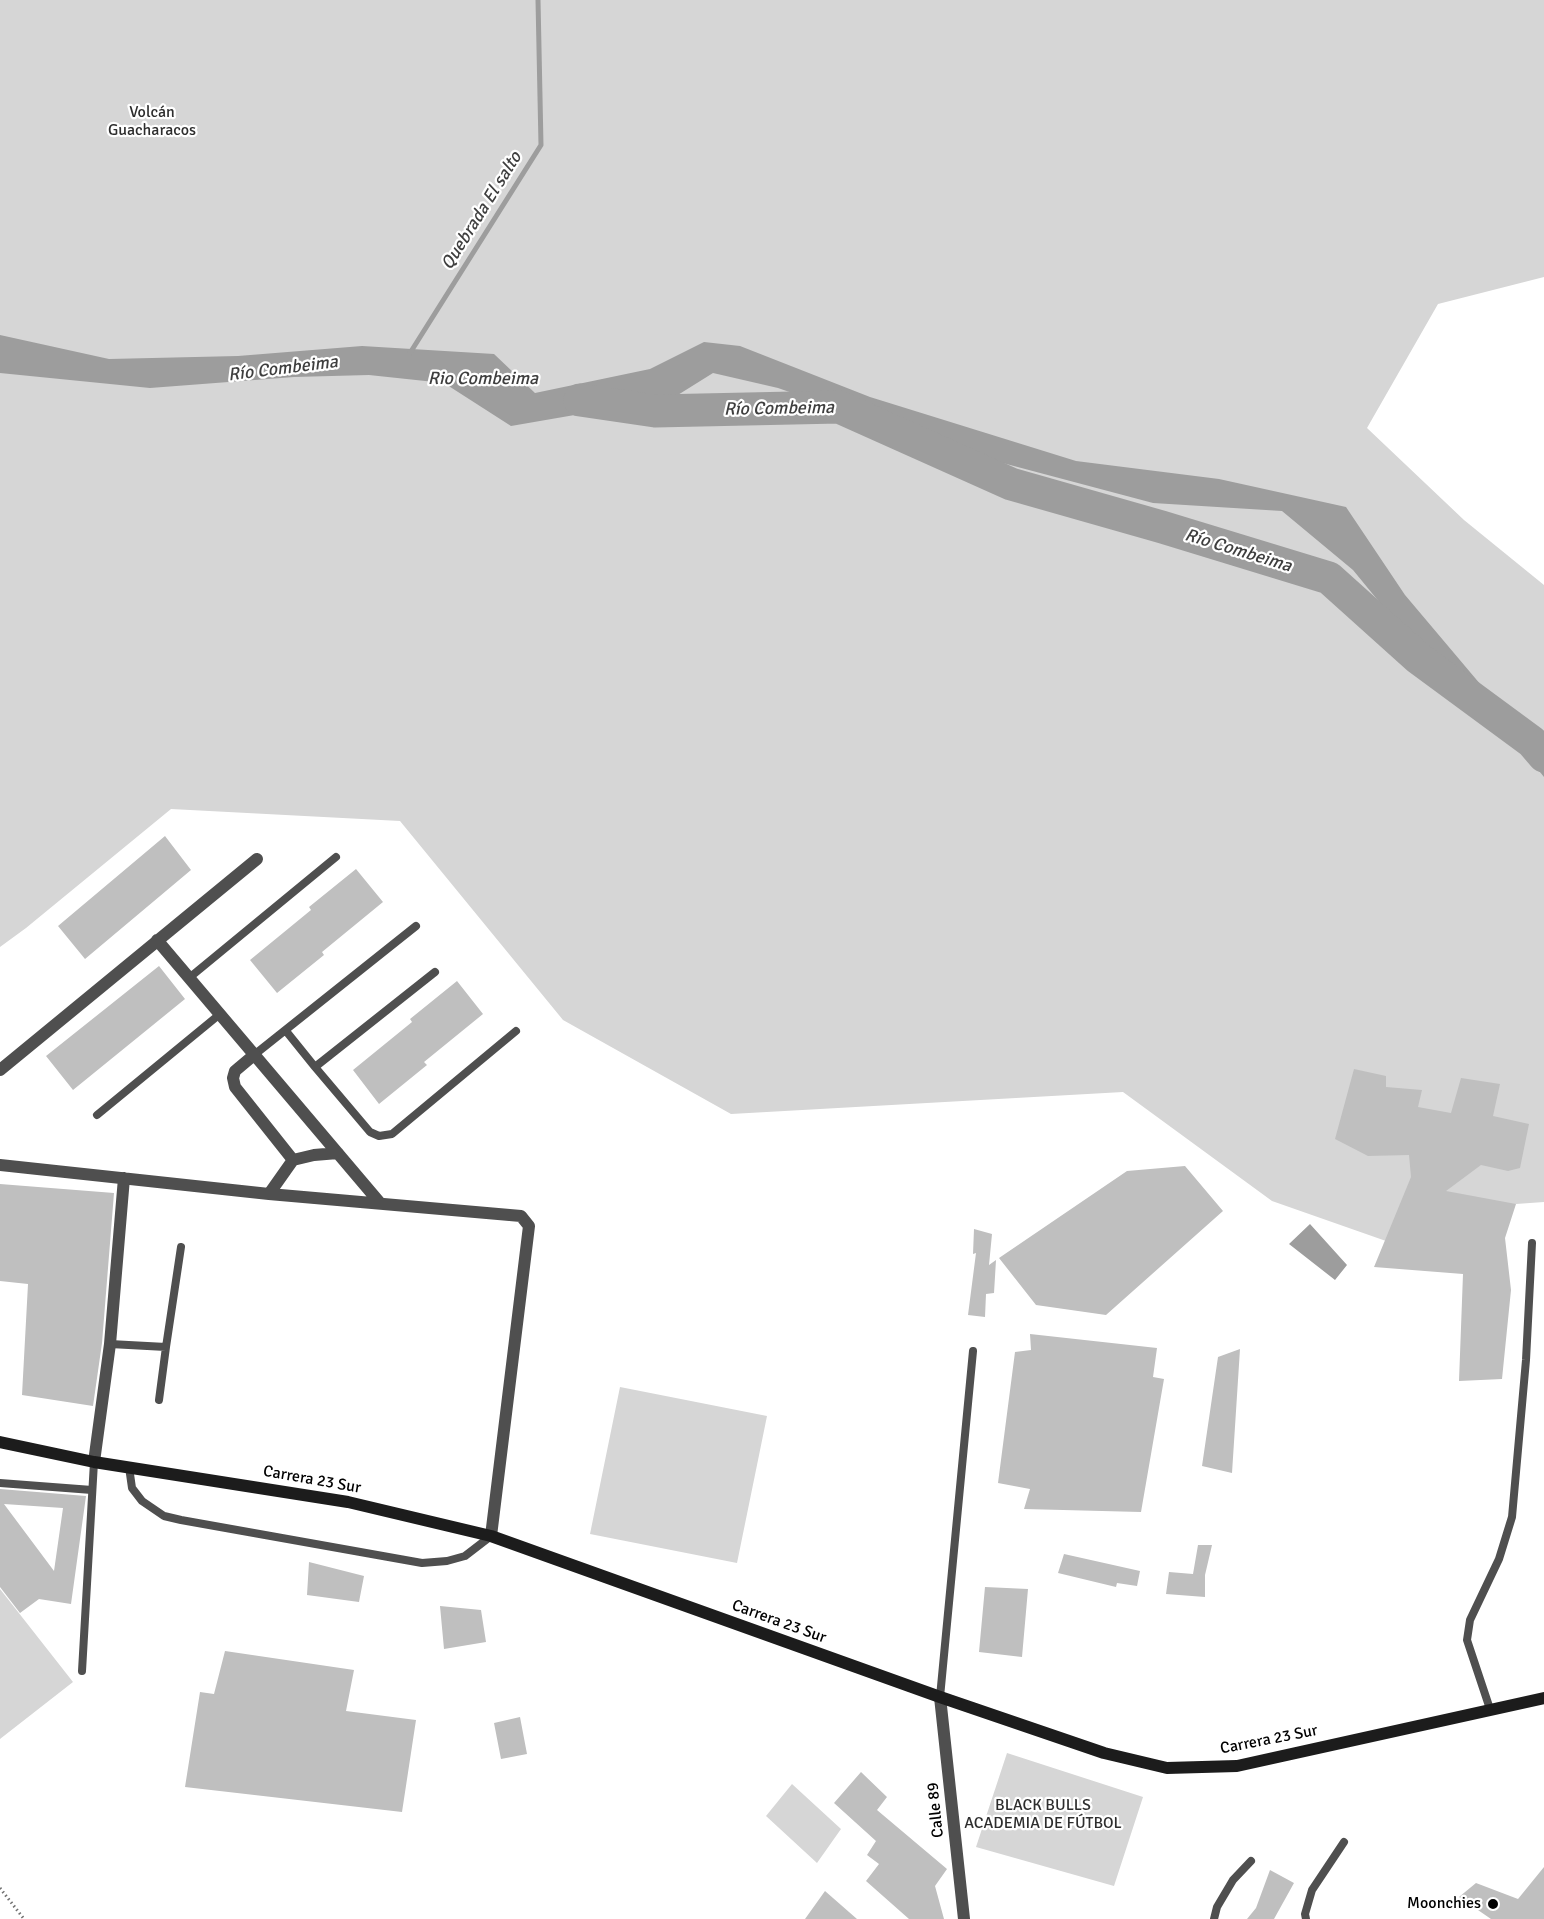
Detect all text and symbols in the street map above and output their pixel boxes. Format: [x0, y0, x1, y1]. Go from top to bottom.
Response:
park label: Volcán Guacharacos [108, 103, 196, 141]
water label: Quebrada El salto [437, 148, 527, 274]
water label: Río Combeima [227, 352, 339, 386]
water label: Rio Combeima [428, 368, 538, 390]
water label: Río Combeima [724, 397, 834, 421]
water label: Río Combeima [1182, 525, 1294, 577]
street label: Carrera 23 Sur [262, 1462, 362, 1498]
street label: Carrera 23 Sur [729, 1596, 829, 1648]
street label: Carrera 23 Sur [1219, 1721, 1319, 1759]
street label: Calle 89 [924, 1781, 948, 1839]
park label: BLACK BULLS ACADEMIA DE FÚTBOL [964, 1796, 1122, 1834]
place label: Moonchies [1407, 1894, 1481, 1914]
marker: Moonchies [1486, 1897, 1500, 1911]

